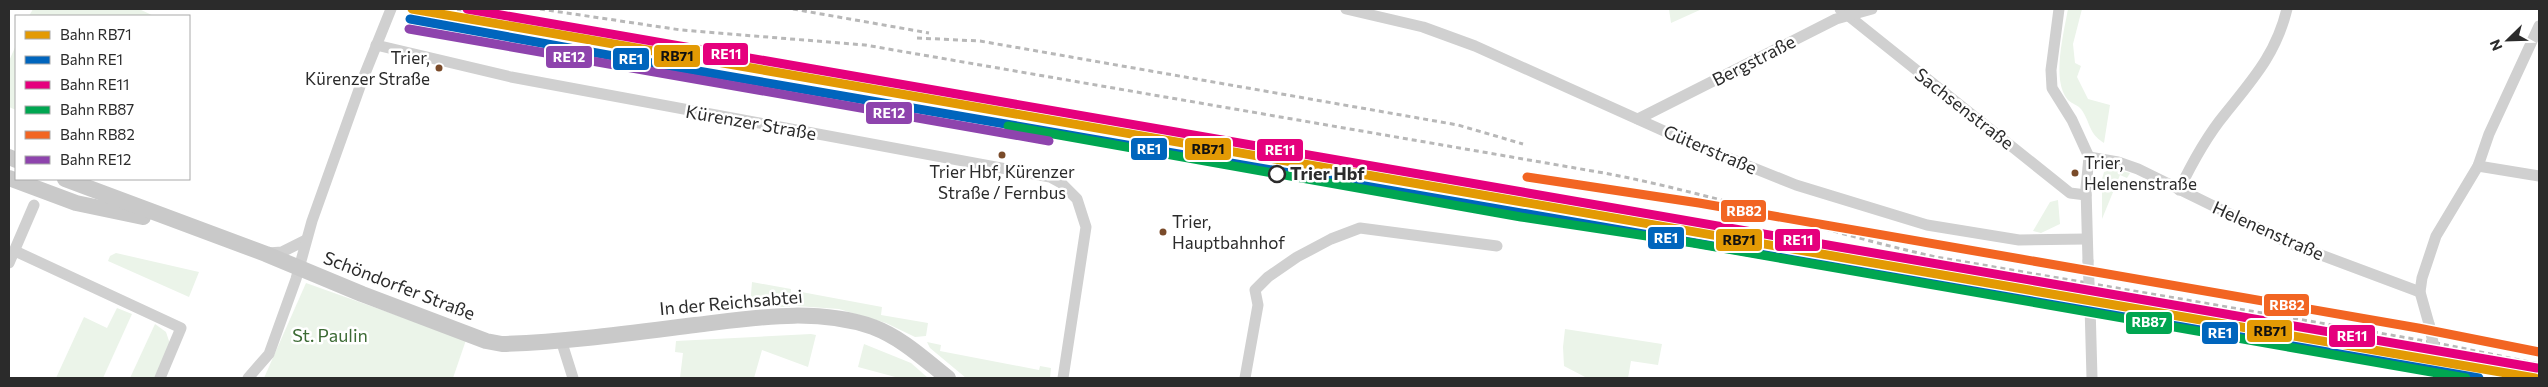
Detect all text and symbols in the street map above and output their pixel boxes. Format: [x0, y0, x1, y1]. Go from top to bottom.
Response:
legend [15, 15, 190, 180]
north arrow [2483, 15, 2533, 65]
text: Bahn RB71 [60, 25, 132, 43]
street label: Bergstraße [1708, 30, 1799, 90]
text: N [2486, 37, 2505, 53]
line badge: RE11 [702, 42, 749, 66]
line badge: RB71 [653, 44, 701, 68]
line badge: RE12 [545, 45, 593, 69]
text: RE11 [711, 45, 741, 62]
place label: Trier, Kürenzer Straße [305, 47, 430, 89]
line badge: RE1 [612, 47, 650, 71]
text: RB71 [661, 47, 693, 64]
text: RE12 [553, 48, 585, 65]
text: Bahn RE1 [60, 50, 123, 68]
text: RE1 [619, 50, 643, 67]
marker: Trier, Kürenzer Straße [434, 63, 444, 73]
street label: Sachsenstraße [1911, 63, 2018, 154]
text: Bahn RE11 [60, 75, 129, 93]
text: Bahn RB87 [60, 100, 134, 118]
street label: Kürenzer Straße [684, 100, 818, 144]
line badge: RE12 [865, 101, 913, 125]
text: RE12 [873, 104, 905, 121]
street label: Güterstraße [1660, 120, 1760, 179]
text: Bahn RB82 [60, 125, 135, 143]
line badge: RE1 [1130, 137, 1168, 161]
line badge: RB71 [1184, 137, 1232, 161]
line badge: RE11 [1256, 138, 1304, 162]
text: RE1 [1137, 140, 1161, 157]
text: RB71 [1192, 140, 1224, 157]
text: RE11 [1265, 141, 1295, 158]
text: Bahn RE12 [60, 150, 131, 168]
marker: Trier Hbf, Kürenzer Straße / Fernbus [997, 150, 1007, 160]
place label: Trier, Helenenstraße [2084, 152, 2197, 194]
place label: Trier Hbf, Kürenzer Straße / Fernbus [929, 161, 1075, 203]
place label: Trier Hbf [1290, 162, 1365, 184]
marker: Trier Hbf [1268, 165, 1286, 183]
marker: Trier, Helenenstraße [2070, 168, 2080, 178]
street label: Helenenstraße [2209, 196, 2327, 264]
line badge: RB82 [1720, 199, 1767, 223]
text: RB82 [1726, 202, 1762, 219]
place label: Trier, Hauptbahnhof [1172, 211, 1285, 253]
line badge: RE1 [1647, 226, 1685, 250]
marker: Trier, Hauptbahnhof [1158, 227, 1168, 237]
line badge: RB71 [1715, 228, 1763, 252]
line badge: RE11 [1774, 228, 1821, 252]
text: RE1 [1654, 229, 1678, 246]
text: RB71 [1723, 231, 1755, 248]
text: RE11 [1783, 231, 1813, 248]
street label: Schöndorfer Straße [320, 246, 478, 324]
street label: In der Reichsabtei [658, 285, 803, 319]
line badge: RB82 [2263, 293, 2310, 317]
text: RB82 [2269, 296, 2305, 313]
line badge: RB87 [2125, 311, 2173, 335]
text: RB87 [2131, 313, 2167, 330]
line badge: RB71 [2246, 319, 2293, 343]
line badge: RE1 [2201, 321, 2239, 345]
text: RB71 [2254, 322, 2286, 339]
park label: St. Paulin [292, 324, 368, 346]
text: RE1 [2208, 324, 2232, 341]
line badge: RE11 [2328, 324, 2376, 348]
text: RE11 [2337, 327, 2367, 344]

